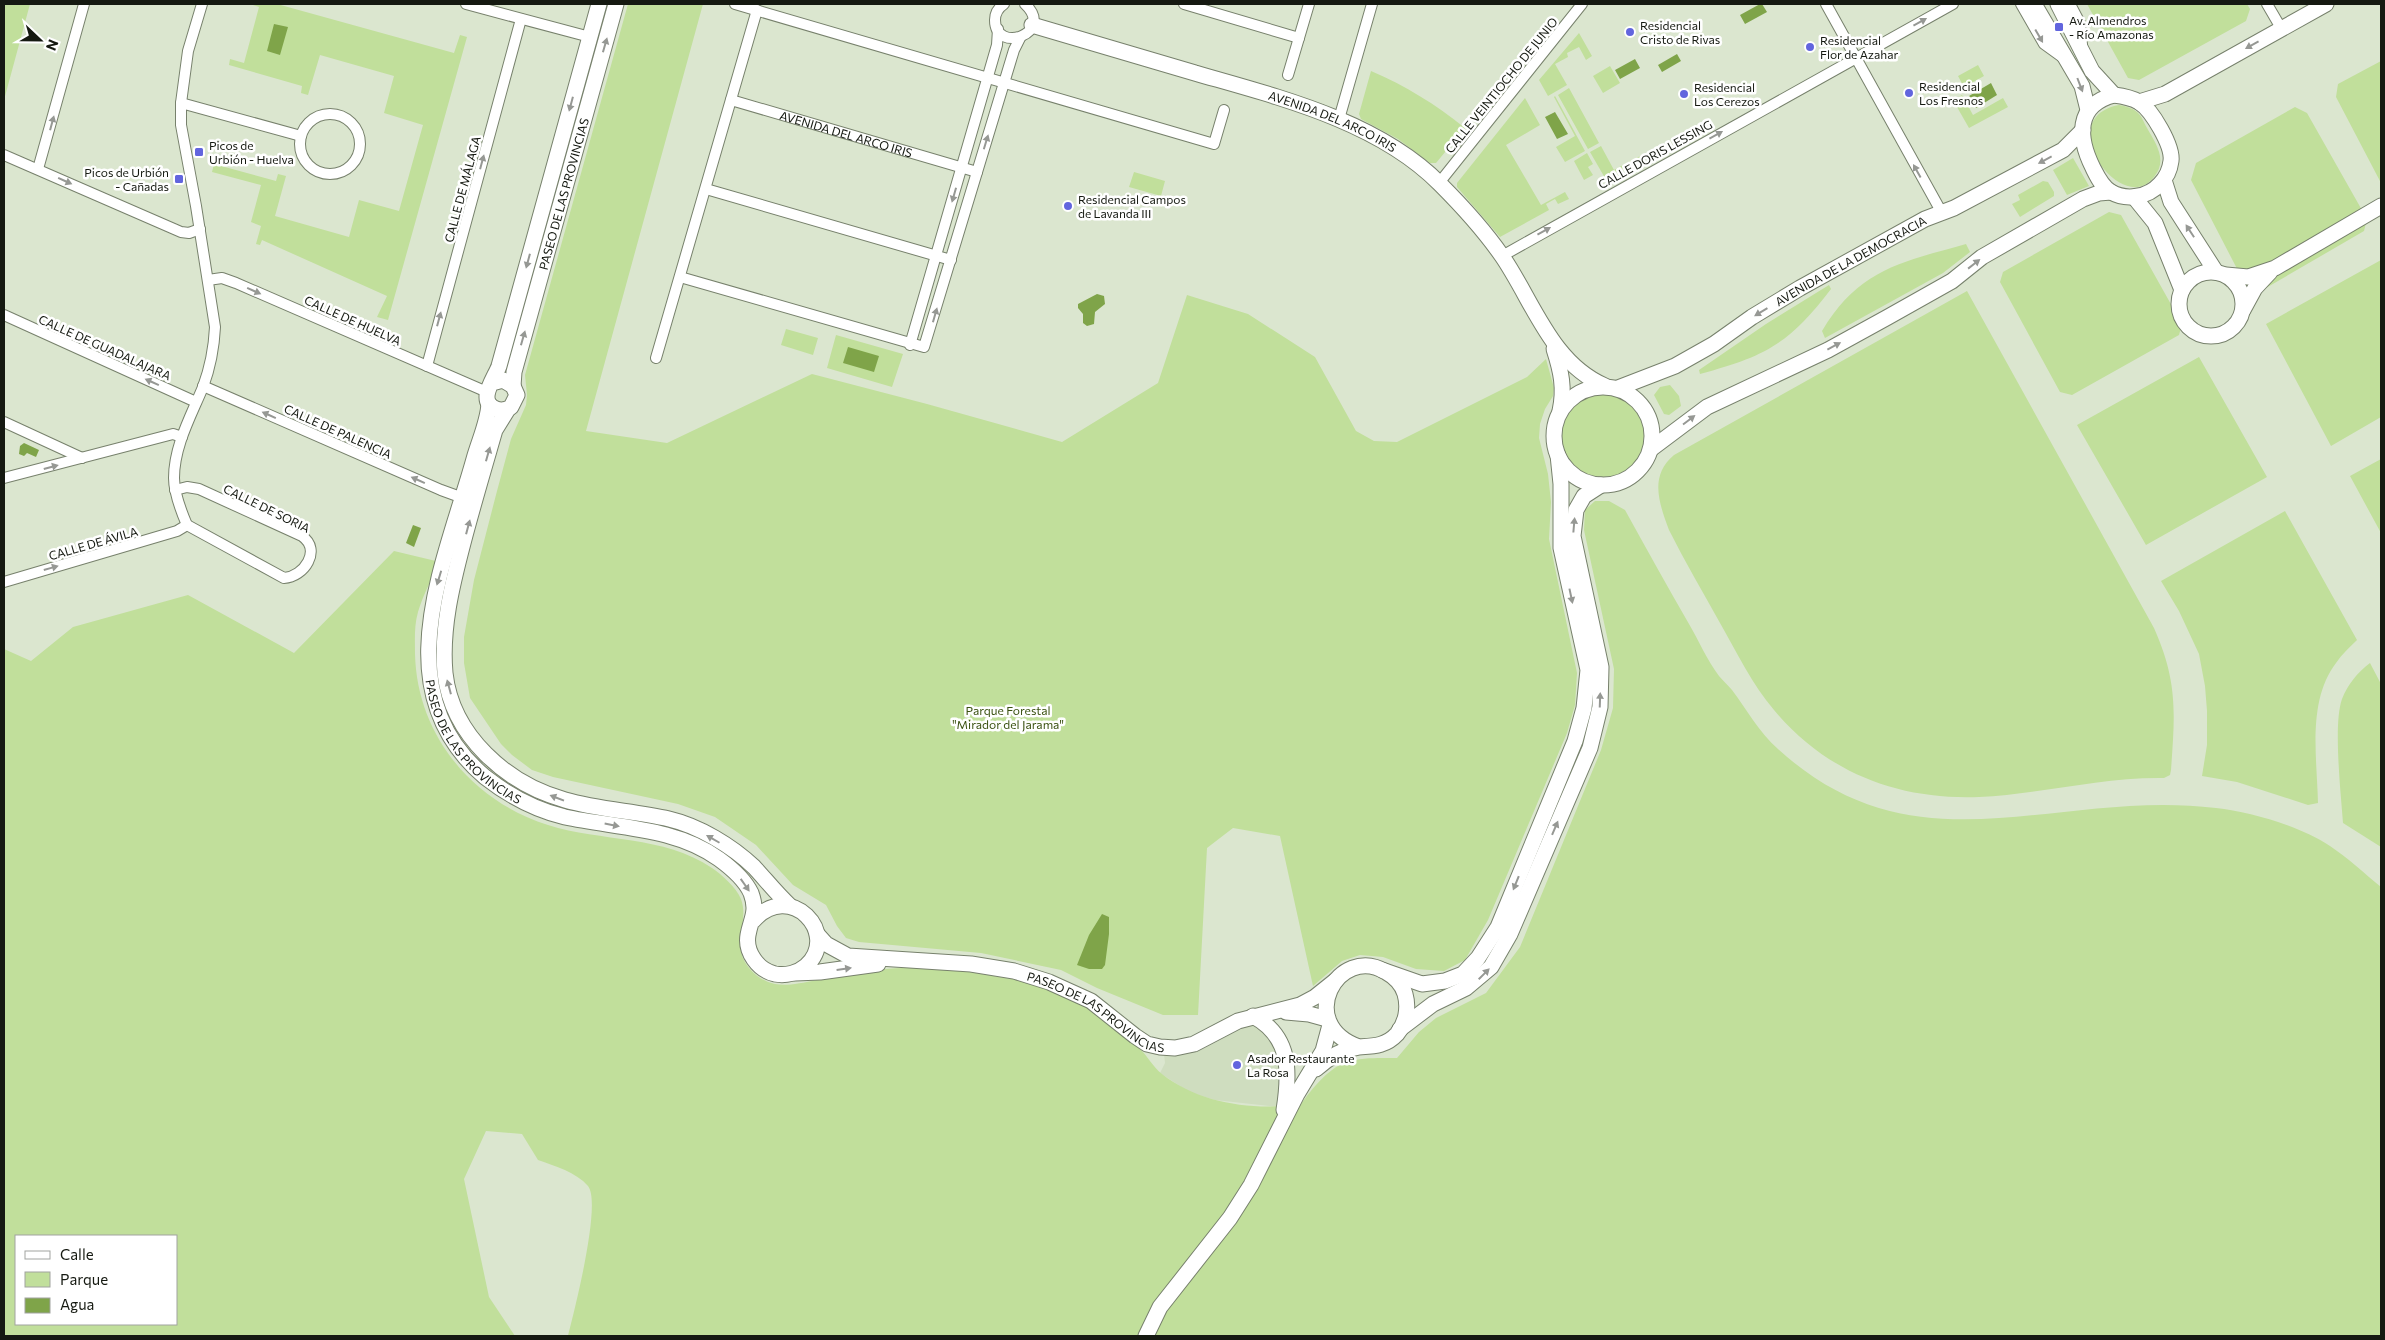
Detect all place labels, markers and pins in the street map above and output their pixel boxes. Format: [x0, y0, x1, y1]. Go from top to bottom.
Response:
place label: Av. Almendros - Río Amazonas [2069, 13, 2154, 41]
place label: Residencial Cristo de Rivas [1640, 18, 1720, 46]
marker: Av. Almendros - Río Amazonas [2053, 21, 2065, 33]
marker: Residencial Cristo de Rivas [1624, 26, 1636, 38]
place label: Residencial Flor de Azahar [1820, 33, 1898, 61]
marker: Residencial Flor de Azahar [1804, 41, 1816, 53]
place label: Residencial Los Fresnos [1919, 79, 1983, 107]
place label: Residencial Los Cerezos [1694, 80, 1760, 108]
marker: Residencial Los Fresnos [1903, 87, 1915, 99]
marker: Residencial Los Cerezos [1678, 88, 1690, 100]
place label: Picos de Urbión - Huelva [209, 138, 294, 166]
marker: Picos de Urbión - Huelva [193, 146, 205, 158]
place label: Picos de Urbión - Cañadas [84, 165, 169, 193]
marker: Picos de Urbión - Cañadas [173, 173, 185, 185]
place label: Residencial Campos de Lavanda III [1078, 192, 1186, 220]
marker: Residencial Campos de Lavanda III [1062, 200, 1074, 212]
place label: Asador Restaurante La Rosa [1247, 1051, 1355, 1079]
marker: Asador Restaurante La Rosa [1231, 1059, 1243, 1071]

